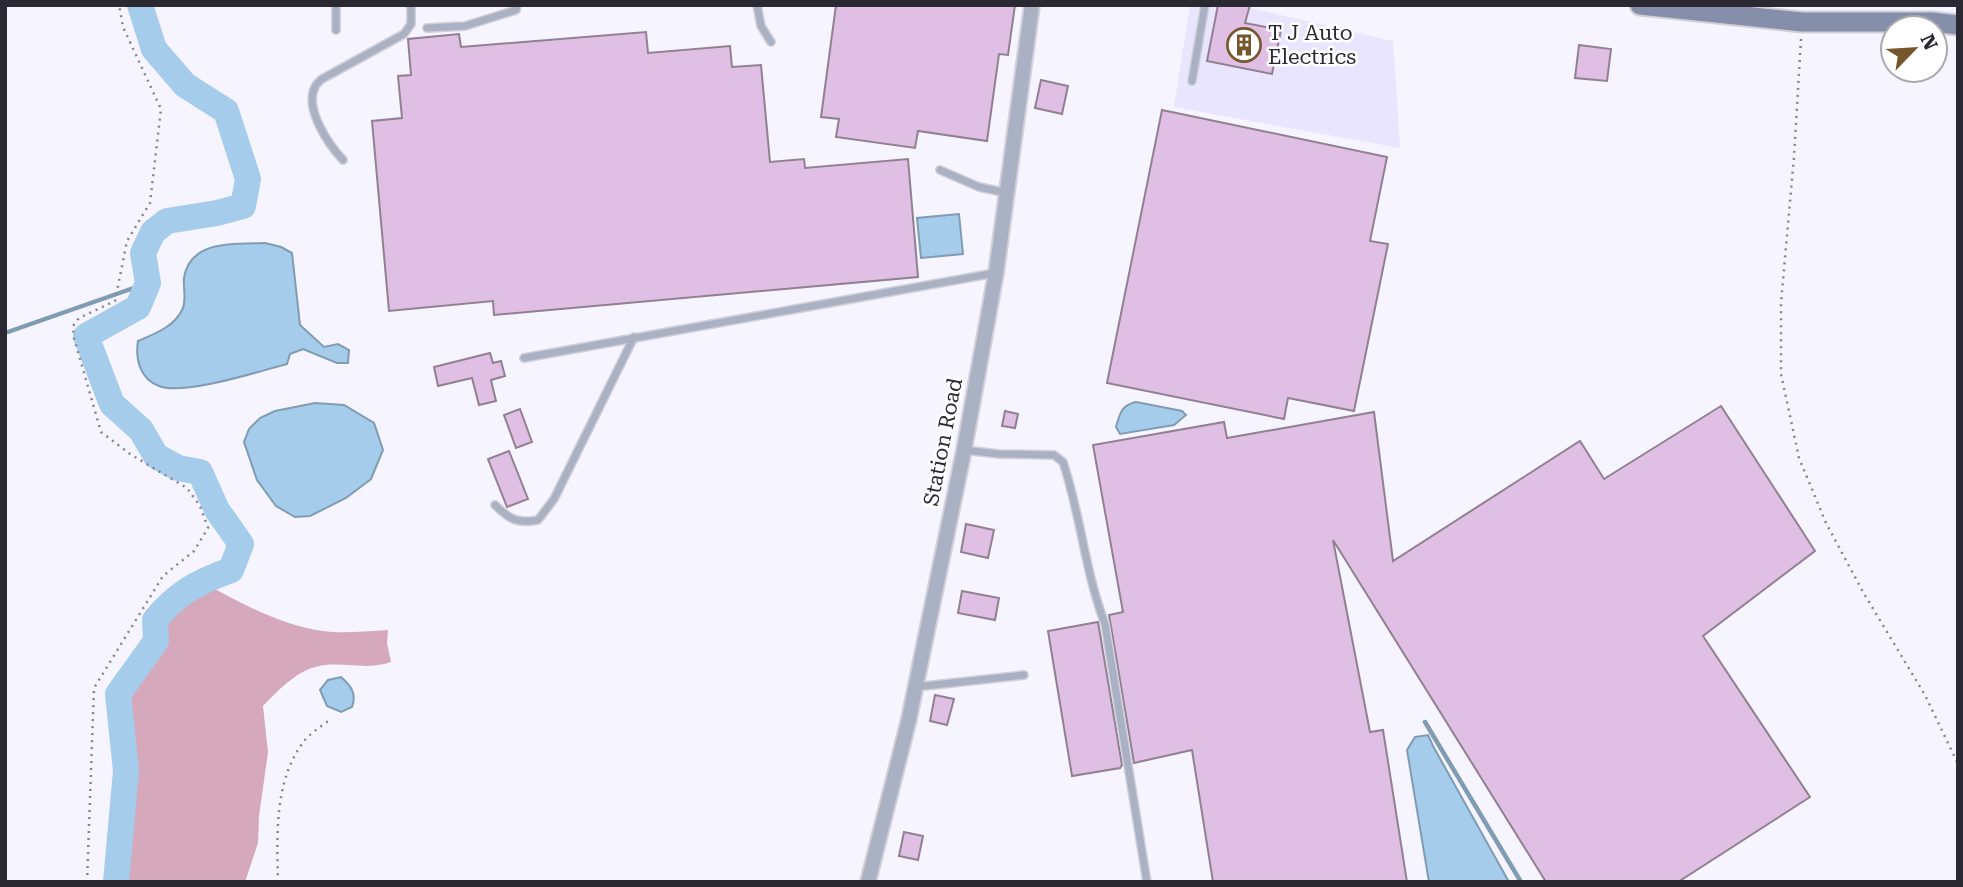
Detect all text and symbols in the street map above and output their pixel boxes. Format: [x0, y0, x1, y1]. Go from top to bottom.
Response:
north arrow [1879, 14, 1949, 84]
place label: T J Auto Electrics [1268, 21, 1356, 69]
building icon: T J Auto Electrics [1225, 26, 1263, 64]
text: N [1915, 31, 1943, 54]
street label: Station Road [919, 375, 967, 508]

